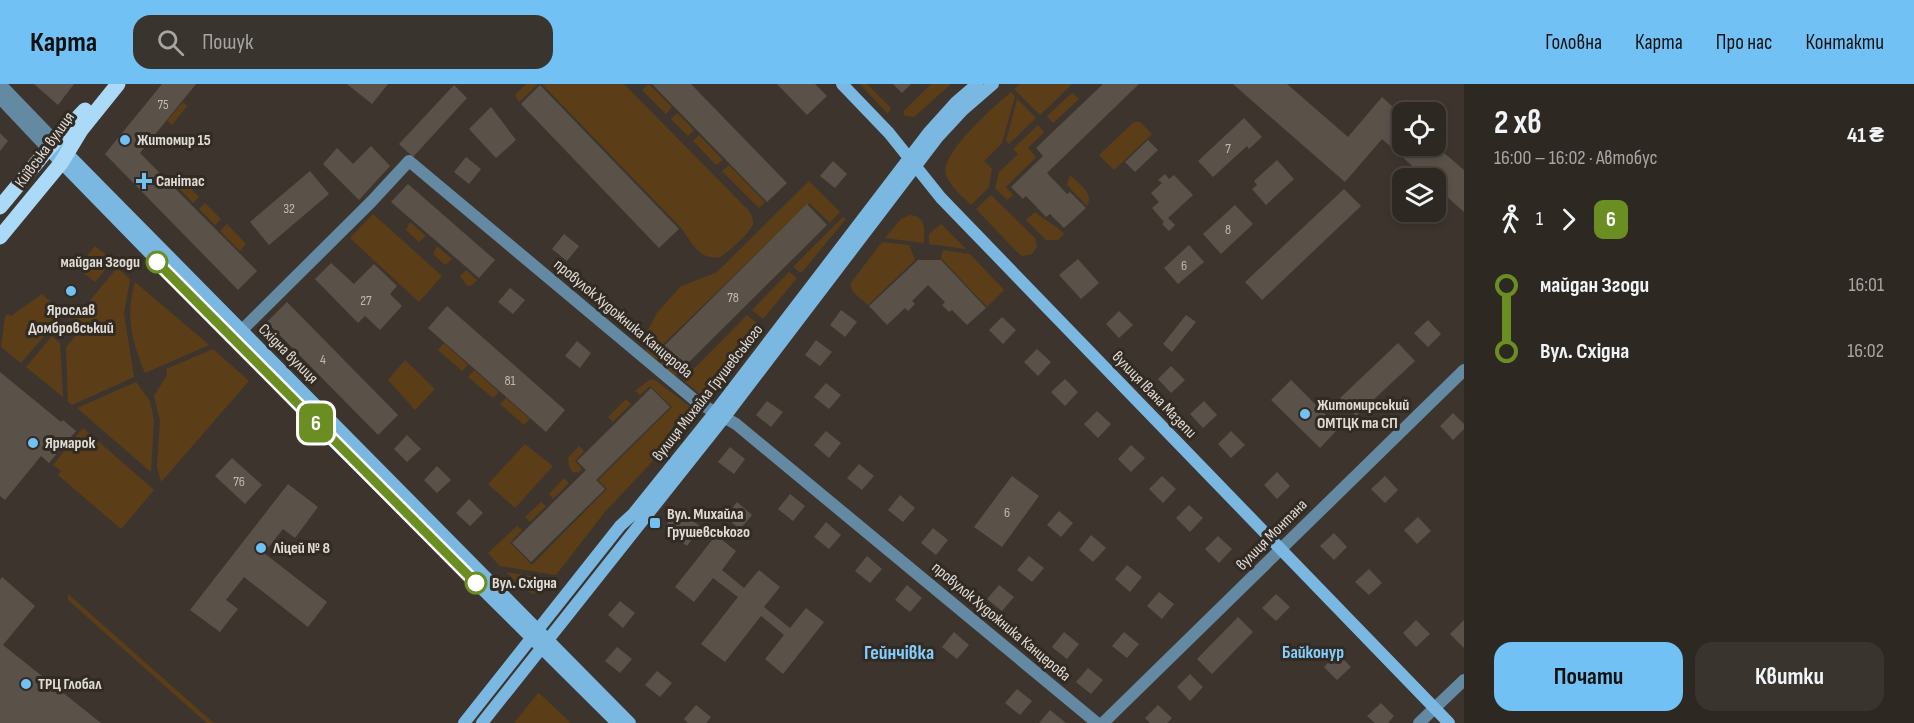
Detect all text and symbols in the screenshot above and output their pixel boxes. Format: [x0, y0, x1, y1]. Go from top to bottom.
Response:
search box [133, 15, 553, 69]
text: Карта [30, 26, 97, 59]
icon: search [154, 26, 187, 59]
text: Пошук [202, 29, 253, 56]
text: Головна [1545, 30, 1602, 55]
text: Карта [1635, 30, 1683, 55]
text: Про нас [1716, 30, 1772, 55]
text: Контакти [1805, 30, 1884, 55]
house number: 75 [157, 96, 169, 113]
map controls [1392, 102, 1446, 222]
button: locate [1392, 102, 1446, 156]
text: 2 хв [1494, 103, 1542, 143]
street label: Київська вулиця [11, 108, 79, 192]
text: 41 ₴ [1847, 122, 1884, 149]
place label: Житомир 15 [137, 131, 211, 150]
marker: Житомир 15 [118, 133, 132, 147]
house number: 7 [1225, 140, 1231, 157]
text: 16:00 – 16:02 · Автобус [1494, 146, 1658, 170]
button: layers [1392, 168, 1446, 222]
place label: Санітас [156, 172, 205, 191]
marker: Санітас [137, 174, 151, 188]
house number: 32 [283, 200, 295, 217]
icon: walk [1494, 203, 1527, 236]
icon: forward [1552, 203, 1585, 236]
text: 1 [1536, 207, 1543, 231]
text: 6 [1606, 207, 1616, 232]
house number: 8 [1225, 221, 1231, 238]
marker: майдан Згоди [146, 251, 168, 273]
place label: майдан Згоди [61, 253, 140, 272]
street label: провулок Художника Канцерова [550, 255, 696, 383]
house number: 6 [1181, 257, 1187, 274]
text: майдан Згоди [1540, 272, 1649, 299]
text: 16:01 [1849, 273, 1884, 297]
marker: Ярослав Домбровський [64, 284, 78, 298]
house number: 78 [727, 289, 739, 306]
house number: 27 [360, 292, 372, 309]
place label: Ярослав Домбровський [28, 301, 114, 338]
street label: Східна вулиця [254, 320, 322, 388]
street label: вулиця Михайла Грушевського [649, 321, 767, 465]
text: Вул. Східна [1540, 338, 1629, 365]
text: 16:02 [1847, 339, 1884, 363]
street label: вулиця Івана Мазепи [1108, 348, 1200, 442]
house number: 4 [320, 351, 326, 368]
house number: 81 [504, 372, 516, 389]
place label: Житомирський ОМТЦК та СП [1317, 396, 1409, 433]
line badge: 6 [296, 404, 336, 442]
marker: Житомирський ОМТЦК та СП [1298, 407, 1312, 421]
text: 6 [311, 411, 321, 436]
place label: Ярмарок [45, 434, 95, 453]
marker: Ярмарок [26, 436, 40, 450]
house number: 76 [233, 473, 245, 490]
street label: вулиця Монтана [1233, 496, 1311, 574]
house number: 6 [1004, 504, 1010, 521]
place label: Вул. Михайла Грушевського [667, 505, 750, 542]
marker: Вул. Михайла Грушевського [648, 516, 662, 530]
place label: Ліцей № 8 [272, 539, 330, 558]
marker: Ліцей № 8 [254, 541, 268, 555]
street label: провулок Художника Канцерова [928, 558, 1074, 686]
marker: Вул. Східна [465, 572, 487, 594]
place label: Вул. Східна [492, 574, 557, 593]
district label: Гейнчівка [864, 641, 934, 665]
district label: Байконур [1282, 642, 1344, 663]
button: Почати [1494, 642, 1683, 711]
button: Квитки [1695, 642, 1884, 711]
place label: ТРЦ Глобал [38, 675, 102, 694]
marker: ТРЦ Глобал [19, 677, 33, 691]

